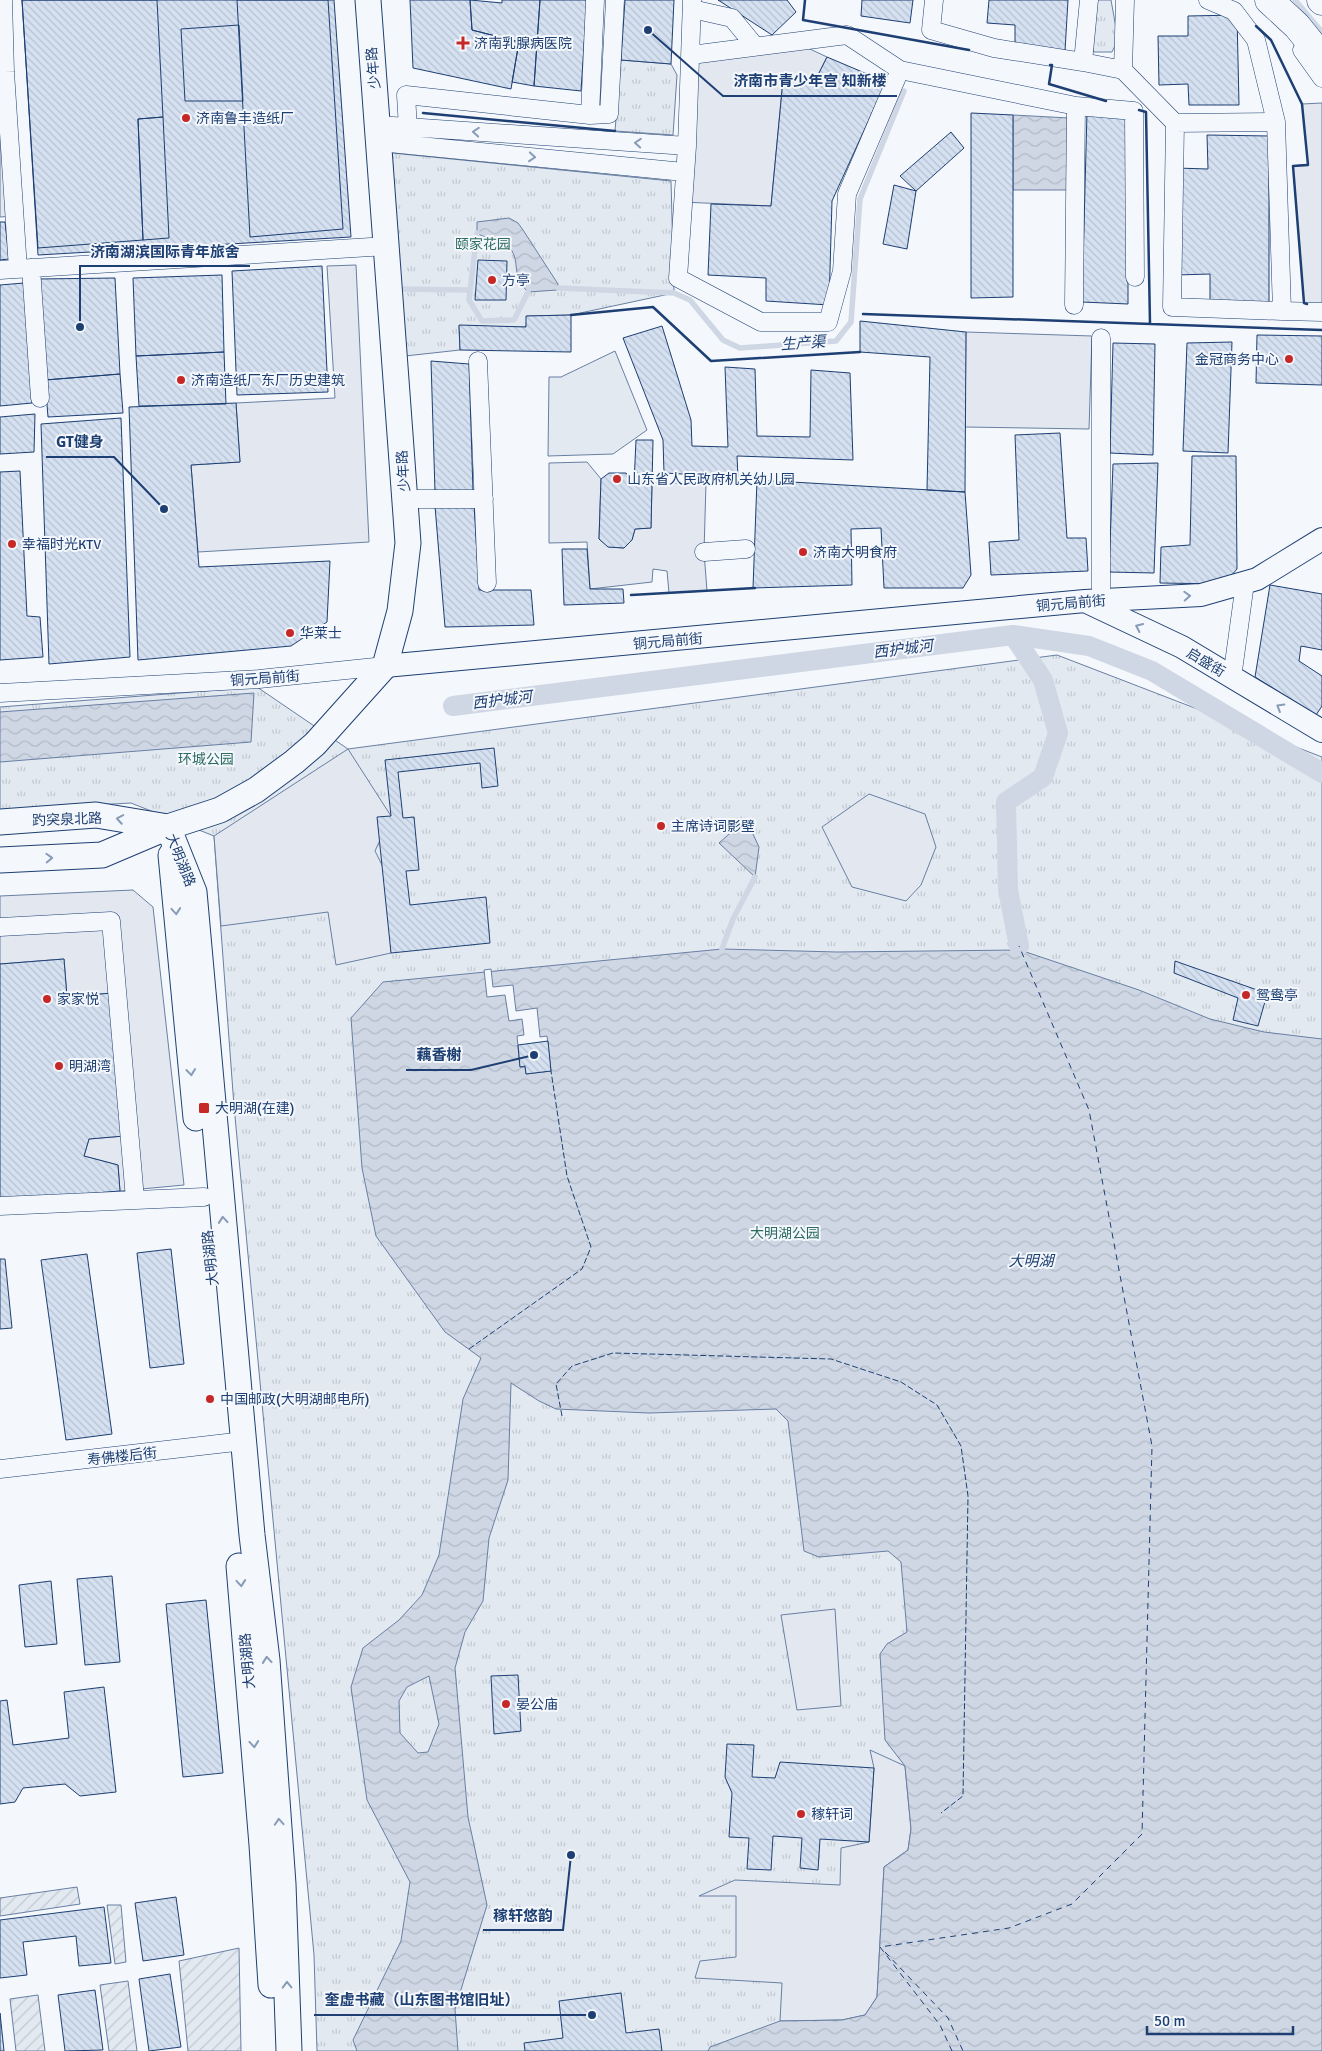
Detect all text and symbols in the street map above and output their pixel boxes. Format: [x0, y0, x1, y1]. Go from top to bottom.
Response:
place label: 济南乳腺病医院 [474, 35, 572, 52]
marker: 济南乳腺病医院 [456, 36, 470, 50]
street label: 少年路 [363, 46, 384, 90]
callout: 济南市青少年宫 知新楼 [723, 66, 897, 96]
text: 济南市青少年宫 知新楼 [733, 72, 887, 90]
place label: 济南鲁丰造纸厂 [196, 110, 294, 127]
marker: 济南鲁丰造纸厂 [180, 112, 192, 124]
one-way arrow [472, 127, 480, 138]
one-way arrow [634, 137, 642, 148]
one-way arrow [528, 151, 536, 162]
callout: 济南湖滨国际青年旅舍 [80, 236, 250, 266]
park label: 颐家花园 [455, 236, 511, 253]
text: 济南湖滨国际青年旅舍 [90, 243, 240, 261]
place label: 方亭 [502, 272, 530, 289]
marker: 方亭 [486, 274, 498, 286]
water label: 生产渠 [780, 332, 828, 354]
place label: 金冠商务中心 [1195, 351, 1279, 368]
marker: 金冠商务中心 [1283, 353, 1295, 365]
place label: 济南造纸厂东厂历史建筑 [191, 372, 345, 389]
marker: 济南造纸厂东厂历史建筑 [175, 374, 187, 386]
callout: GT健身 [46, 427, 114, 457]
text: GT健身 [56, 433, 104, 451]
street label: 少年路 [394, 449, 413, 493]
place label: 山东省人民政府机关幼儿园 [627, 471, 795, 488]
marker: 山东省人民政府机关幼儿园 [611, 473, 623, 485]
place label: 幸福时光KTV [22, 536, 101, 553]
marker: 幸福时光KTV [6, 538, 18, 550]
place label: 济南大明食府 [813, 544, 897, 561]
marker: 济南大明食府 [797, 546, 809, 558]
one-way arrow [1183, 590, 1191, 601]
street label: 铜元局前街 [1035, 592, 1107, 615]
one-way arrow [1135, 622, 1144, 633]
place label: 华莱士 [300, 625, 342, 642]
marker: 华莱士 [284, 627, 296, 639]
street label: 铜元局前街 [632, 630, 704, 653]
water label: 西护城河 [872, 636, 937, 662]
street label: 启盛街 [1183, 644, 1228, 681]
street label: 铜元局前街 [230, 668, 301, 689]
water label: 西护城河 [471, 687, 536, 713]
one-way arrow [1276, 703, 1285, 713]
park label: 环城公园 [178, 751, 234, 768]
street label: 趵突泉北路 [32, 810, 102, 829]
one-way arrow [116, 815, 125, 825]
place label: 主席诗词影壁 [671, 818, 755, 835]
marker: 主席诗词影壁 [655, 820, 667, 832]
street label: 大明湖路 [162, 831, 199, 889]
one-way arrow [45, 852, 53, 863]
one-way arrow [170, 907, 181, 915]
place label: 鸳鸯亭 [1256, 987, 1298, 1004]
marker: 鸳鸯亭 [1240, 989, 1252, 1001]
place label: 家家悦 [57, 991, 99, 1008]
marker: 家家悦 [41, 993, 53, 1005]
callout: 藕香榭 [406, 1040, 471, 1070]
text: 藕香榭 [416, 1046, 462, 1064]
place label: 明湖湾 [69, 1058, 111, 1075]
marker: 明湖湾 [53, 1060, 65, 1072]
one-way arrow [185, 1069, 196, 1077]
place label: 大明湖(在建) [215, 1100, 294, 1117]
marker: 大明湖(在建) [197, 1101, 211, 1115]
one-way arrow [218, 1216, 229, 1224]
park label: 大明湖公园 [750, 1225, 820, 1242]
street label: 大明湖路 [199, 1229, 222, 1287]
water label: 大明湖 [1008, 1252, 1055, 1270]
place label: 中国邮政(大明湖邮电所) [220, 1391, 369, 1408]
marker: 中国邮政(大明湖邮电所) [204, 1393, 216, 1405]
street label: 寿佛楼后街 [86, 1444, 158, 1469]
one-way arrow [235, 1579, 246, 1587]
street label: 大明湖路 [237, 1632, 258, 1690]
one-way arrow [262, 1656, 273, 1664]
place label: 晏公庙 [516, 1696, 558, 1713]
marker: 晏公庙 [500, 1698, 512, 1710]
one-way arrow [248, 1741, 259, 1749]
place label: 稼轩词 [811, 1806, 853, 1823]
marker: 稼轩词 [795, 1808, 807, 1820]
one-way arrow [274, 1818, 285, 1826]
callout: 稼轩悠韵 [483, 1900, 563, 1930]
text: 稼轩悠韵 [493, 1907, 553, 1925]
one-way arrow [282, 1981, 292, 1988]
callout: 奎虚书藏（山东图书馆旧址） [314, 1985, 529, 2015]
text: 奎虚书藏（山东图书馆旧址） [324, 1991, 520, 2009]
scale bar [1147, 2004, 1293, 2036]
text: 50 m [1154, 2012, 1185, 2030]

